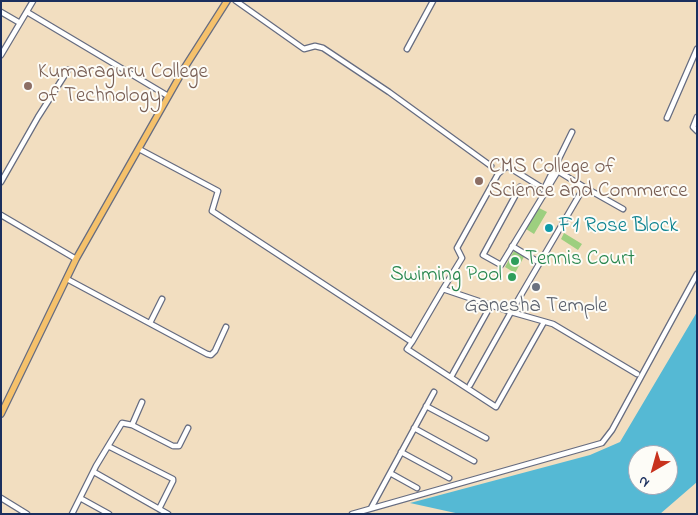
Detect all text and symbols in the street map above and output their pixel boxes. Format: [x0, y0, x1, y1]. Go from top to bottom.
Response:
place label: Kumaraguru College of Technology [38, 61, 208, 111]
marker: Kumaraguru College of Technology [22, 80, 34, 92]
place label: CMS College of Science and Commerce [489, 156, 688, 206]
marker: CMS College of Science and Commerce [473, 175, 485, 187]
place label: F1 Rose Block [559, 215, 678, 241]
marker: F1 Rose Block [543, 222, 555, 234]
place label: Tennis Court [525, 248, 635, 274]
marker: Tennis Court [509, 255, 521, 267]
place label: Swiming Pool [390, 264, 502, 290]
marker: Swiming Pool [506, 271, 518, 283]
marker: Ganesha Temple [530, 281, 542, 293]
place label: Ganesha Temple [465, 295, 607, 321]
north arrow [628, 445, 678, 495]
text: N [634, 470, 654, 493]

